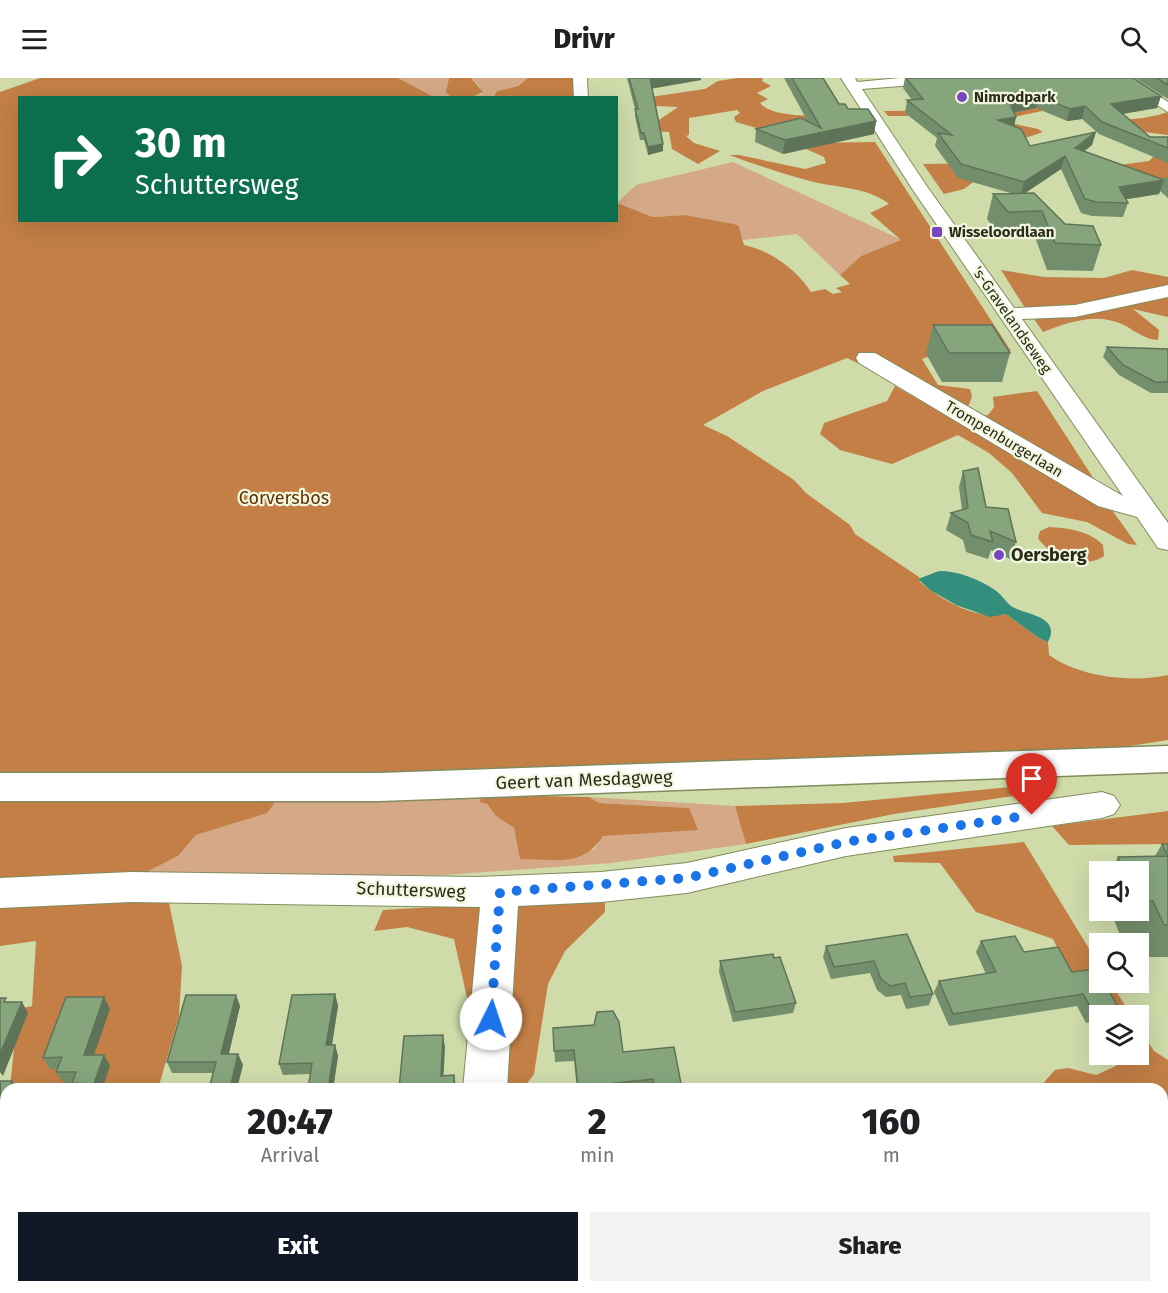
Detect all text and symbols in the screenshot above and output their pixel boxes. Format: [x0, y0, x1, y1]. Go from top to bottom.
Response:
icon: menu [18, 23, 51, 56]
text: Drivr [553, 23, 615, 55]
icon: search [1117, 23, 1150, 56]
place label: Nimrodpark [974, 88, 1056, 106]
marker: Nimrodpark [955, 90, 969, 104]
text: 30 m [135, 118, 227, 168]
icon: right [36, 120, 114, 198]
text: Schuttersweg [135, 169, 299, 201]
place label: Wisseloordlaan [949, 223, 1054, 241]
marker: Wisseloordlaan [930, 225, 944, 239]
street label: 's-Gravelandseweg [968, 263, 1056, 377]
street label: Trompenburgerlaan [942, 397, 1066, 481]
park label: Corversbos [239, 487, 329, 509]
place label: Oersberg [1011, 544, 1087, 566]
marker: Oersberg [992, 548, 1006, 562]
pin [1006, 753, 1057, 815]
icon: arrive [1015, 762, 1048, 795]
street label: Geert van Mesdagweg [495, 766, 673, 794]
map controls [1089, 861, 1149, 1065]
button: sound [1089, 861, 1149, 921]
street label: Schuttersweg [356, 877, 466, 903]
button: search [1089, 933, 1149, 993]
position arrow [459, 987, 523, 1051]
button: layers [1089, 1005, 1149, 1065]
text: 20:47 [247, 1100, 333, 1144]
text: 2 [588, 1100, 607, 1144]
text: 160 [862, 1100, 921, 1144]
text: Arrival [261, 1143, 319, 1167]
text: min [580, 1143, 614, 1167]
text: m [883, 1143, 900, 1167]
button: Exit [18, 1212, 578, 1281]
button: Share [590, 1212, 1150, 1281]

